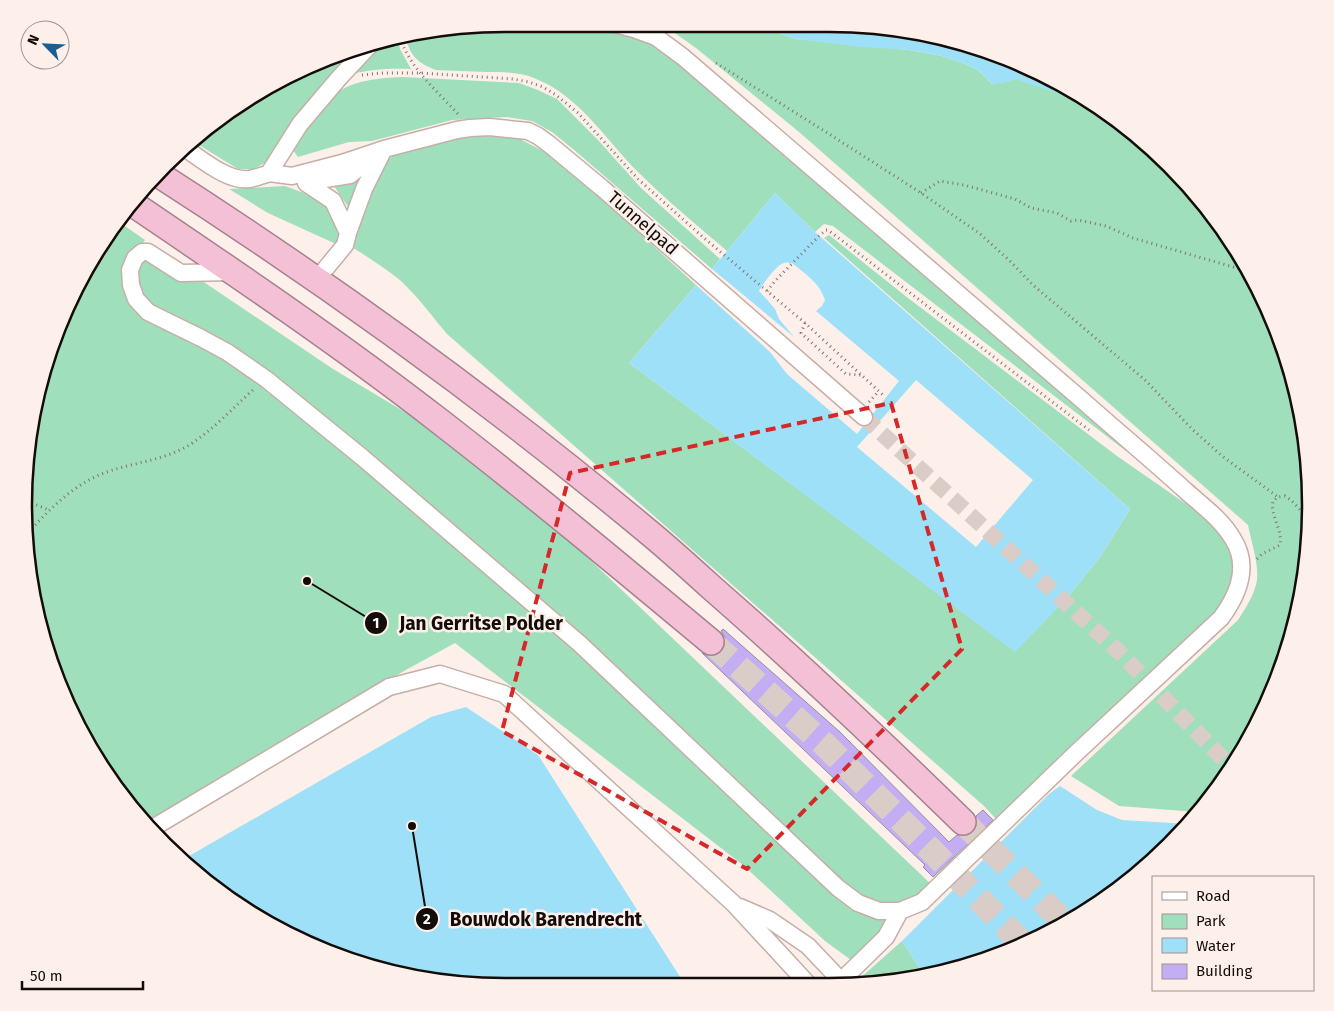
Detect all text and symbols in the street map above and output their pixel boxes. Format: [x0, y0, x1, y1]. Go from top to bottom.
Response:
north arrow [20, 20, 70, 70]
text: N [24, 32, 43, 48]
street label: Tunnelpad [603, 186, 683, 260]
callout: Jan Gerritse Polder [364, 606, 573, 640]
text: Jan Gerritse Polder [398, 612, 563, 635]
text: 1 [373, 614, 379, 632]
legend [1152, 876, 1314, 991]
text: Road [1196, 887, 1231, 905]
callout: Bouwdok Barendrecht [415, 902, 652, 936]
text: Bouwdok Barendrecht [450, 908, 643, 931]
text: 2 [423, 910, 431, 928]
text: Park [1196, 912, 1226, 930]
text: Water [1196, 937, 1235, 955]
scale bar [22, 958, 144, 990]
text: Building [1196, 962, 1252, 980]
text: 50 m [30, 967, 63, 985]

